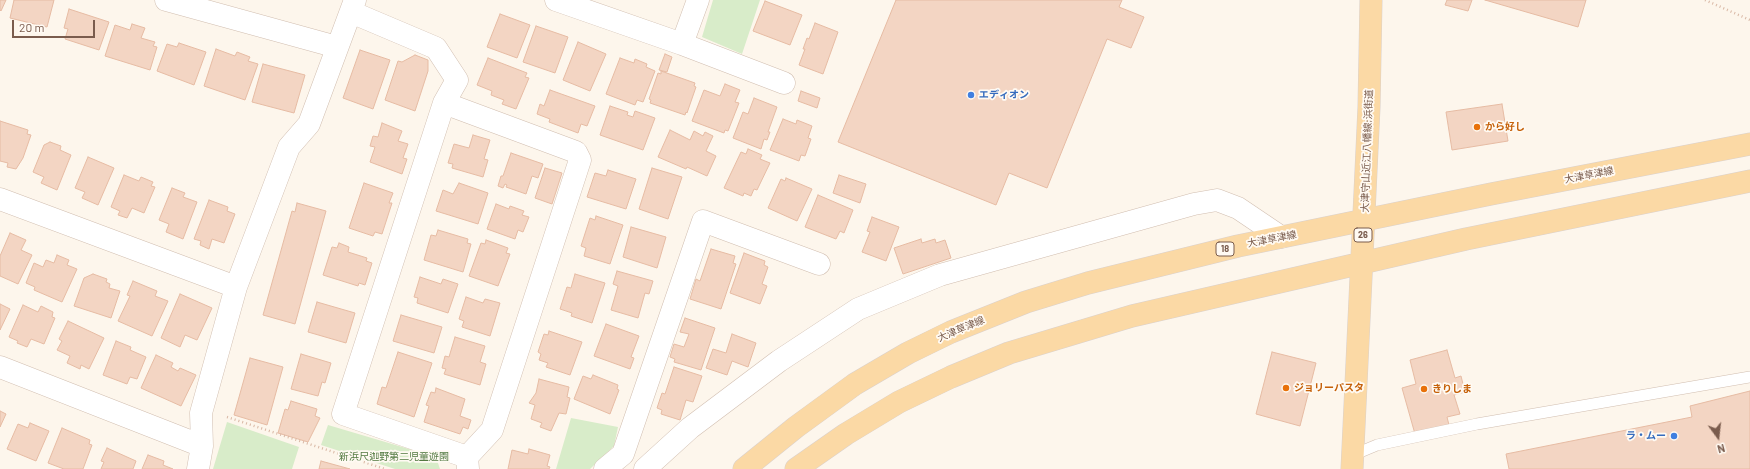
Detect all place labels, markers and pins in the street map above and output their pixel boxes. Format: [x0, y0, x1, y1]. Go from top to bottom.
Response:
place label: エディオン [979, 89, 1029, 101]
marker: エディオン [966, 90, 976, 100]
place label: から好し [1485, 121, 1525, 133]
marker: から好し [1472, 122, 1482, 132]
place label: ジョリーパスタ [1294, 382, 1364, 394]
marker: ジョリーパスタ [1281, 383, 1291, 393]
place label: きりしま [1432, 383, 1472, 395]
marker: きりしま [1419, 384, 1429, 394]
place label: ラ・ムー [1626, 430, 1666, 442]
marker: ラ・ムー [1669, 431, 1679, 441]

